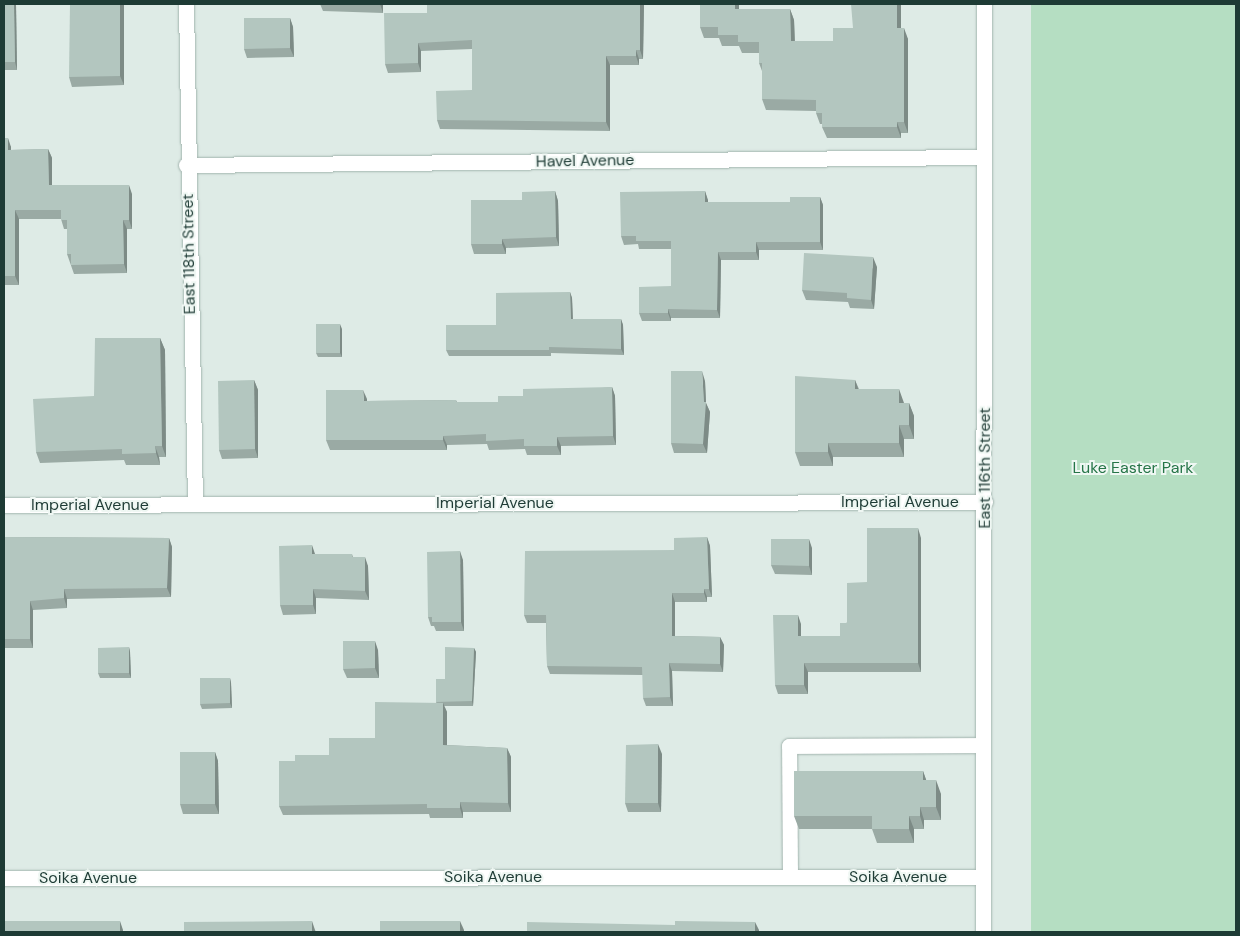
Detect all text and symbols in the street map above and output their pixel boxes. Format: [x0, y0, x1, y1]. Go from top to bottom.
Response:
street label: Havel Avenue [536, 151, 634, 171]
street label: East 118th Street [178, 193, 200, 315]
street label: East 116th Street [975, 407, 995, 529]
park label: Luke Easter Park [1073, 458, 1193, 478]
street label: Imperial Avenue [841, 492, 959, 512]
street label: Imperial Avenue [436, 493, 554, 513]
street label: Imperial Avenue [31, 495, 149, 515]
street label: Soika Avenue [444, 867, 542, 887]
street label: Soika Avenue [849, 867, 947, 887]
street label: Soika Avenue [39, 868, 137, 888]

